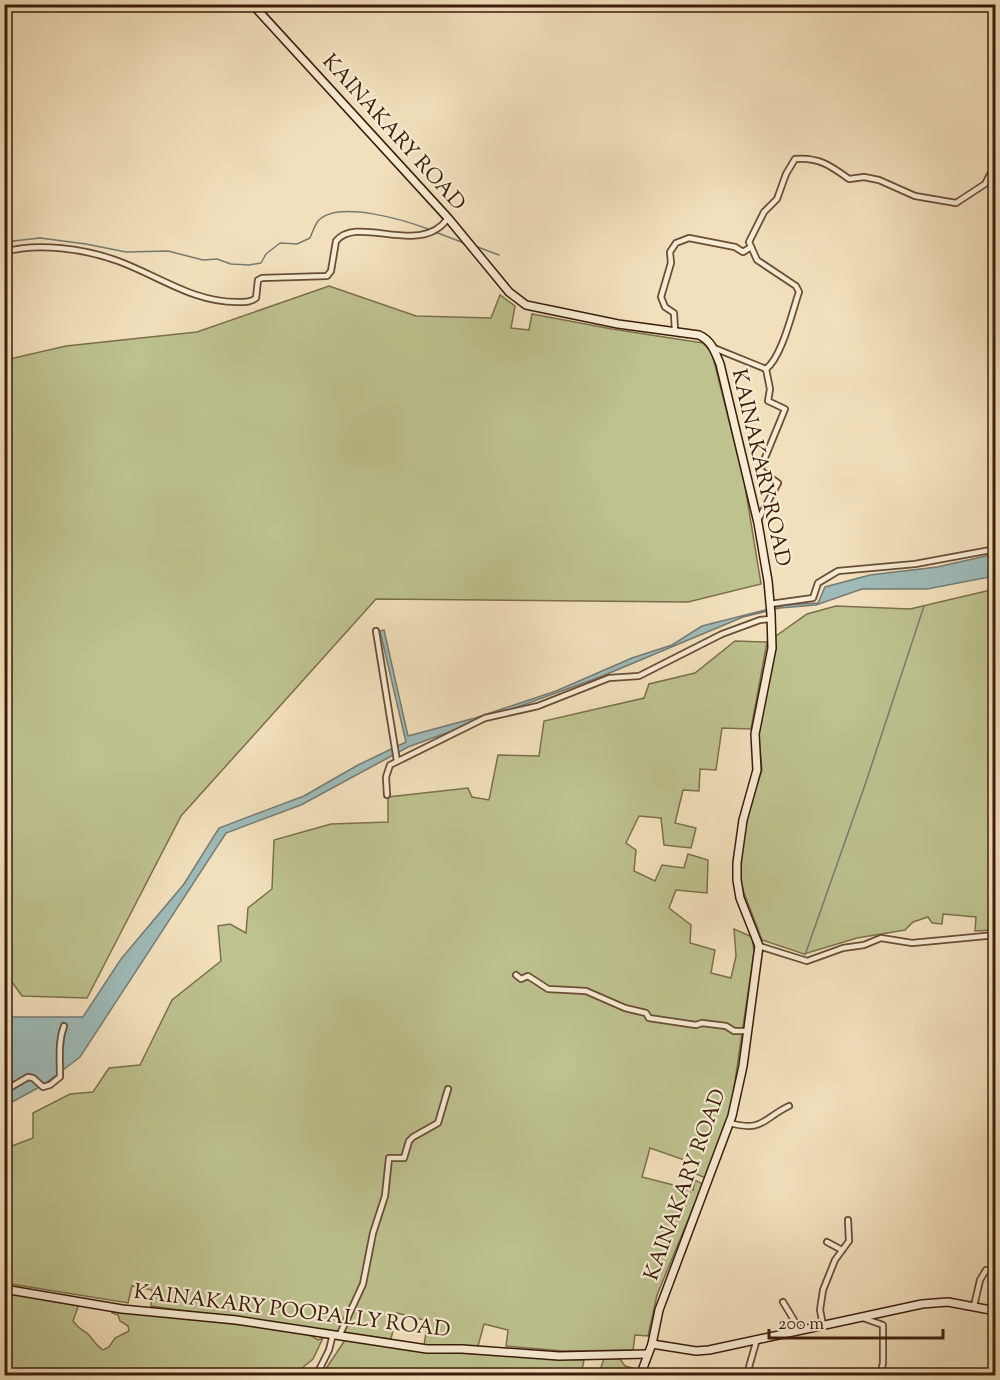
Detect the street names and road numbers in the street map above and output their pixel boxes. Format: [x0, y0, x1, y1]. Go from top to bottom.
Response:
street label: KAINAKARY ROAD [314, 48, 472, 218]
street label: KAINAKARY ROAD [723, 366, 797, 570]
street label: KAINAKARY ROAD [637, 1085, 735, 1285]
street label: KAINAKARY POOPALLY ROAD [132, 1278, 452, 1346]

